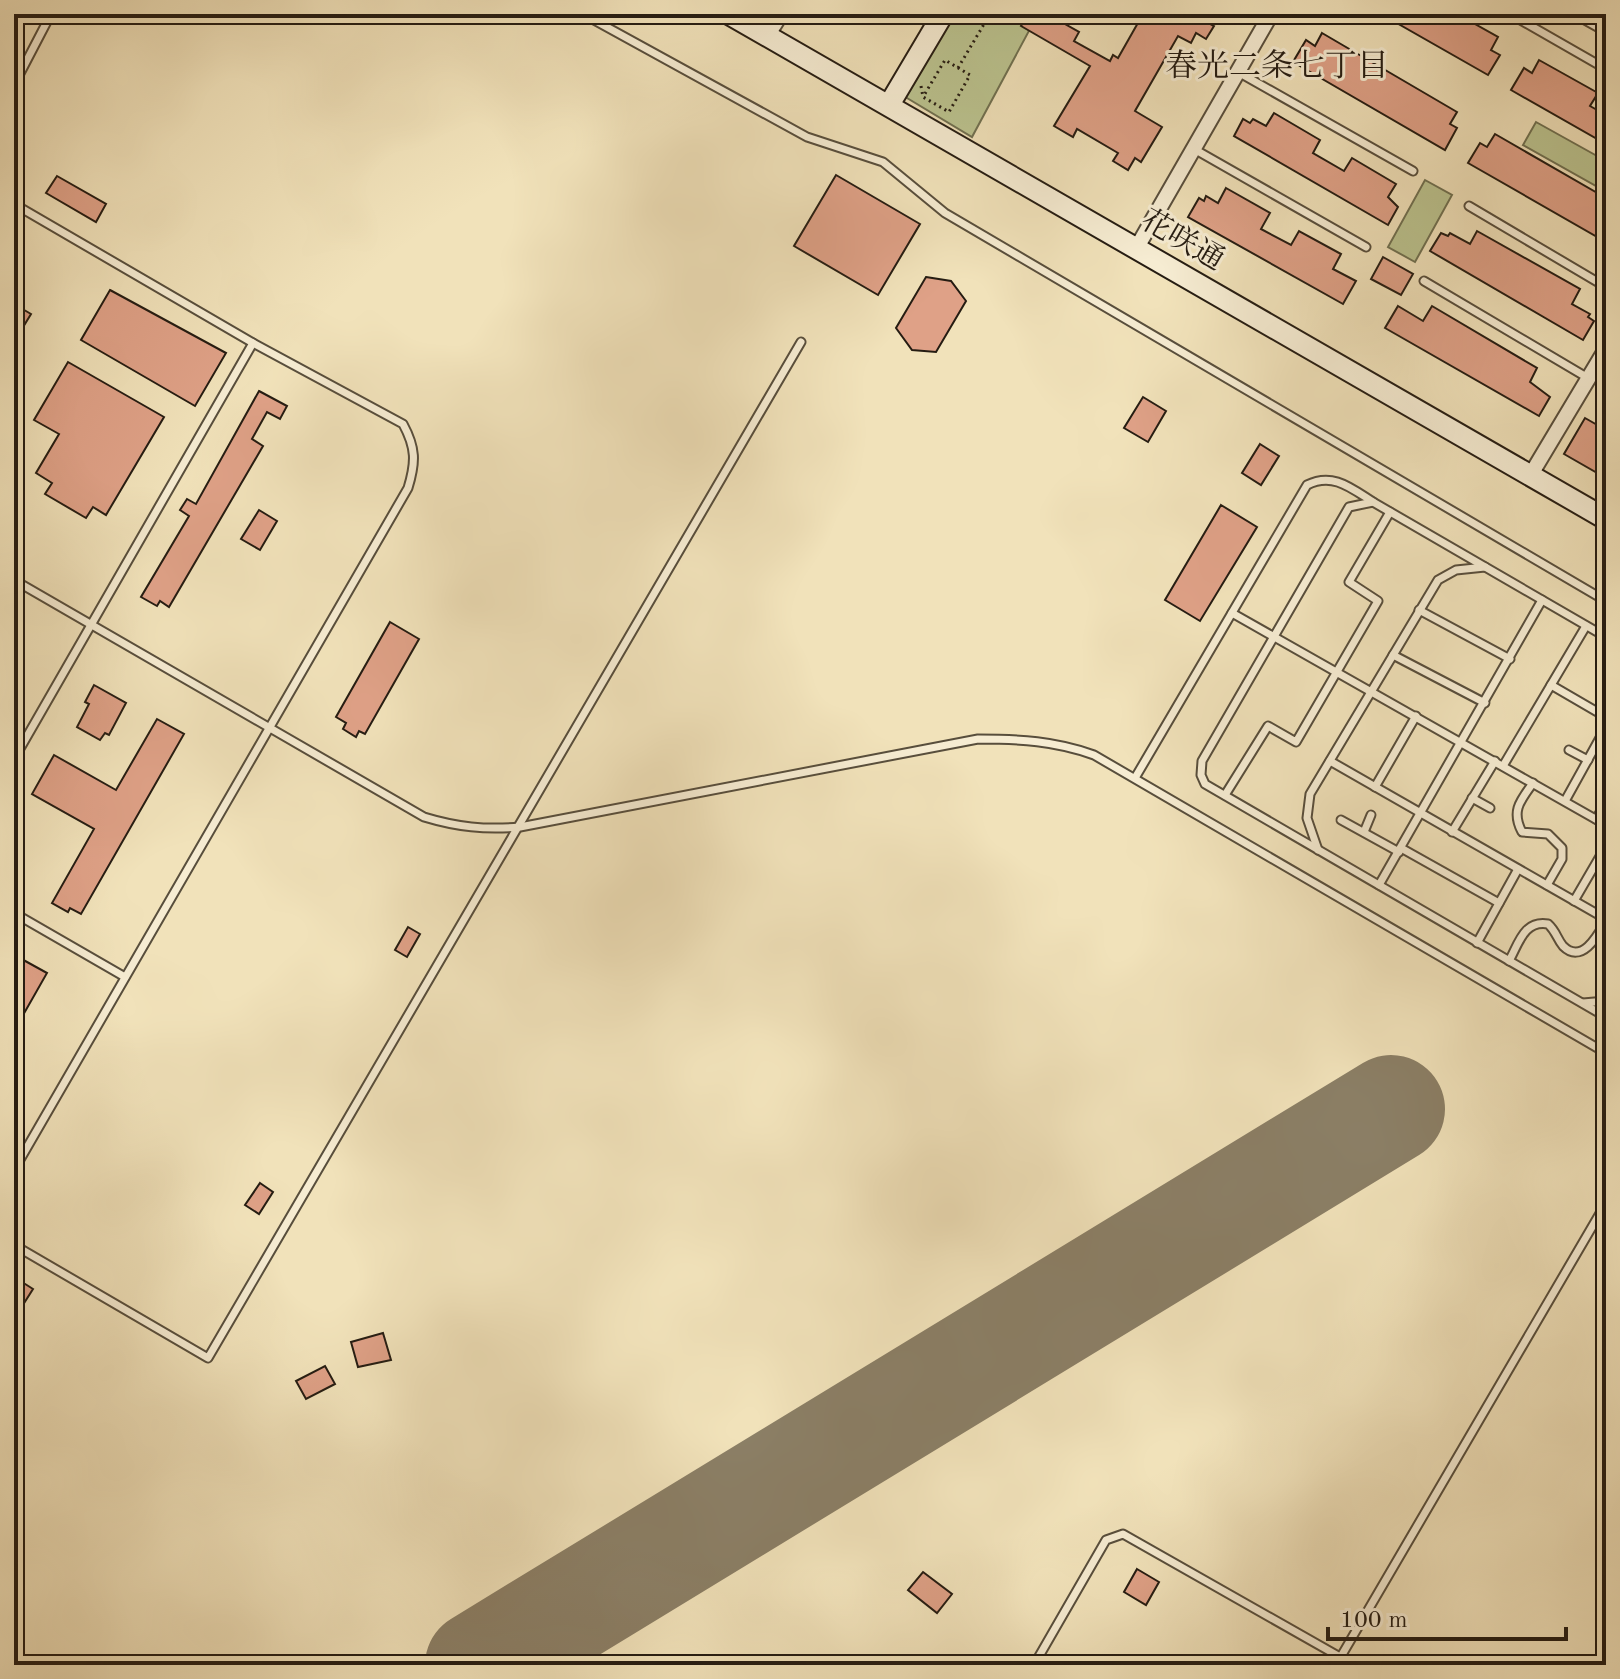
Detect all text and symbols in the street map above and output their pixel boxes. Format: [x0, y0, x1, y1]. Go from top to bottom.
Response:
district label: 春光二条七丁目 [1165, 49, 1389, 84]
street label: 花咲通 [1136, 203, 1230, 276]
scale bar [1328, 1591, 1566, 1641]
text: 100 m [1340, 1609, 1408, 1633]

